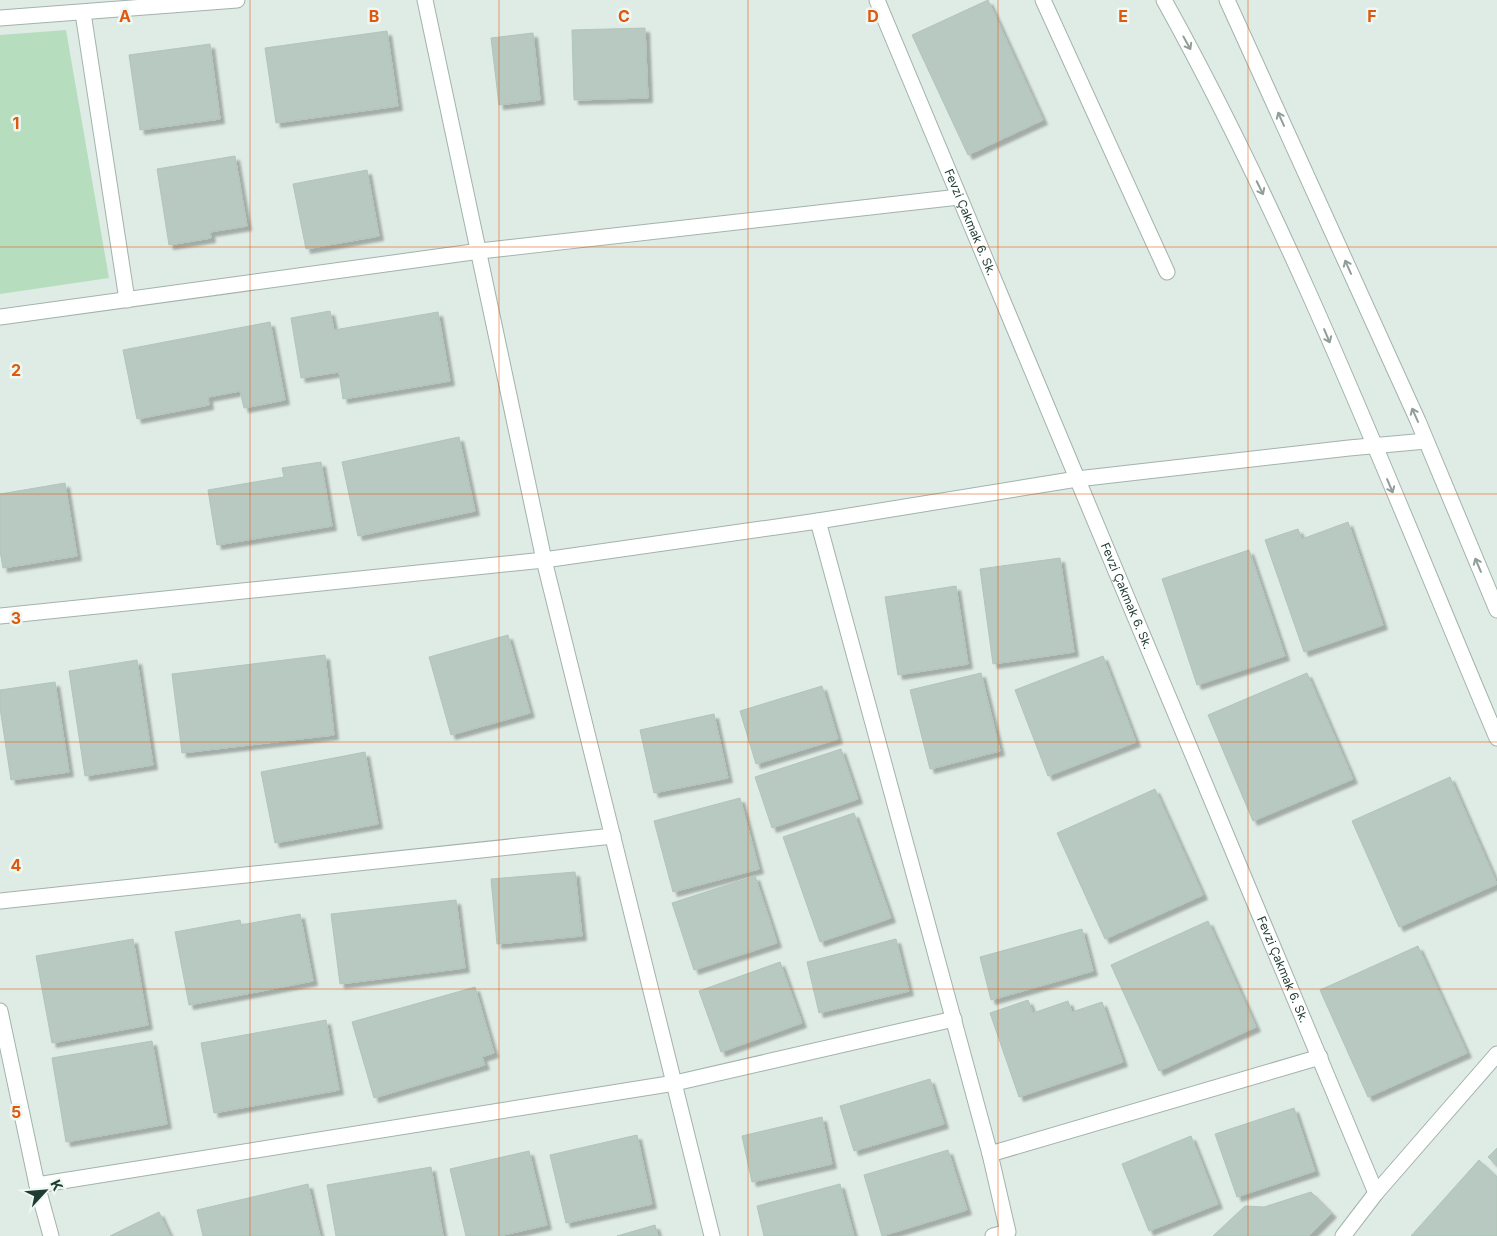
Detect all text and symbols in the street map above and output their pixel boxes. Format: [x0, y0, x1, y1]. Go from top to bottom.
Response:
text: A [119, 6, 131, 26]
text: B [369, 6, 379, 26]
text: C [618, 6, 630, 26]
text: D [867, 6, 879, 26]
text: E [1118, 6, 1128, 26]
text: F [1367, 6, 1377, 26]
one-way arrow [1183, 35, 1193, 49]
one-way arrow [1276, 112, 1286, 127]
text: 1 [13, 113, 19, 133]
street label: Fevzi Çakmak 6. Sk. [942, 167, 999, 278]
one-way arrow [1256, 180, 1265, 195]
one-way arrow [1343, 260, 1353, 275]
one-way arrow [1323, 328, 1332, 343]
text: 2 [11, 360, 21, 380]
one-way arrow [1410, 408, 1420, 423]
one-way arrow [1386, 478, 1396, 493]
street label: Fevzi Çakmak 6. Sk. [1098, 540, 1156, 651]
one-way arrow [1473, 558, 1483, 573]
text: 3 [11, 608, 21, 628]
text: 4 [11, 855, 22, 875]
street label: Fevzi Çakmak 6. Sk. [1254, 914, 1312, 1025]
text: 5 [11, 1102, 21, 1122]
north arrow [20, 1166, 70, 1216]
text: K [47, 1177, 67, 1193]

